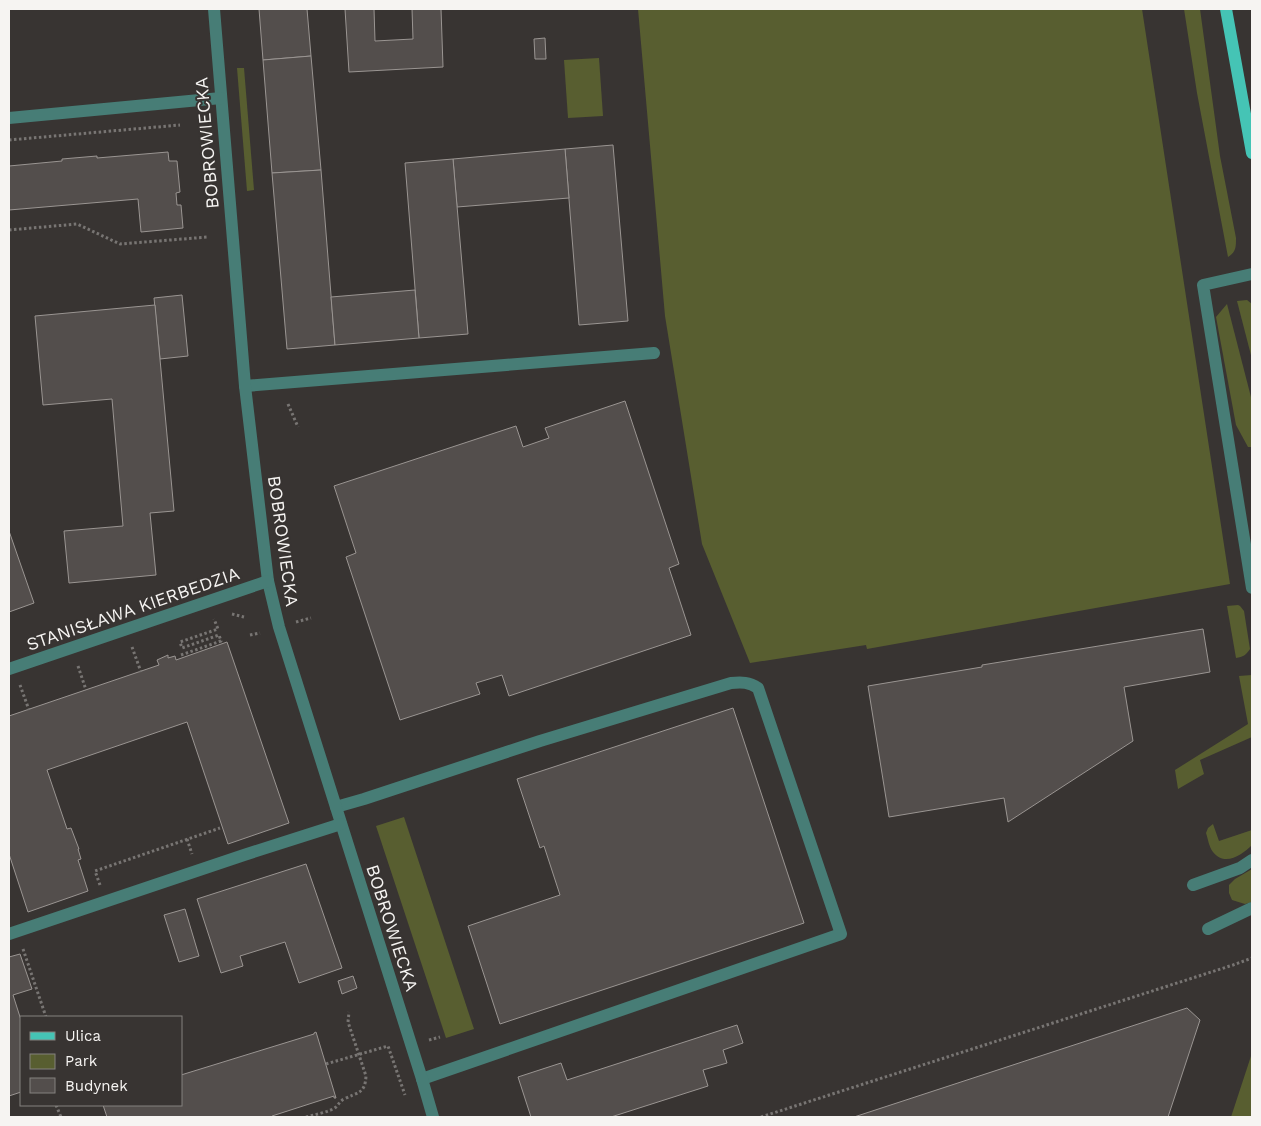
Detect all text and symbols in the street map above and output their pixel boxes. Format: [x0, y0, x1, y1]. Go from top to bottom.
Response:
street label: BOBROWIECKA [190, 76, 223, 210]
street label: BOBROWIECKA [264, 474, 303, 608]
street label: STANISŁAWA KIERBEDZIA [24, 562, 242, 655]
street label: BOBROWIECKA [362, 862, 423, 994]
legend [20, 1016, 182, 1106]
text: Ulica [65, 1027, 102, 1045]
text: Park [65, 1052, 98, 1070]
text: Budynek [65, 1077, 128, 1095]

